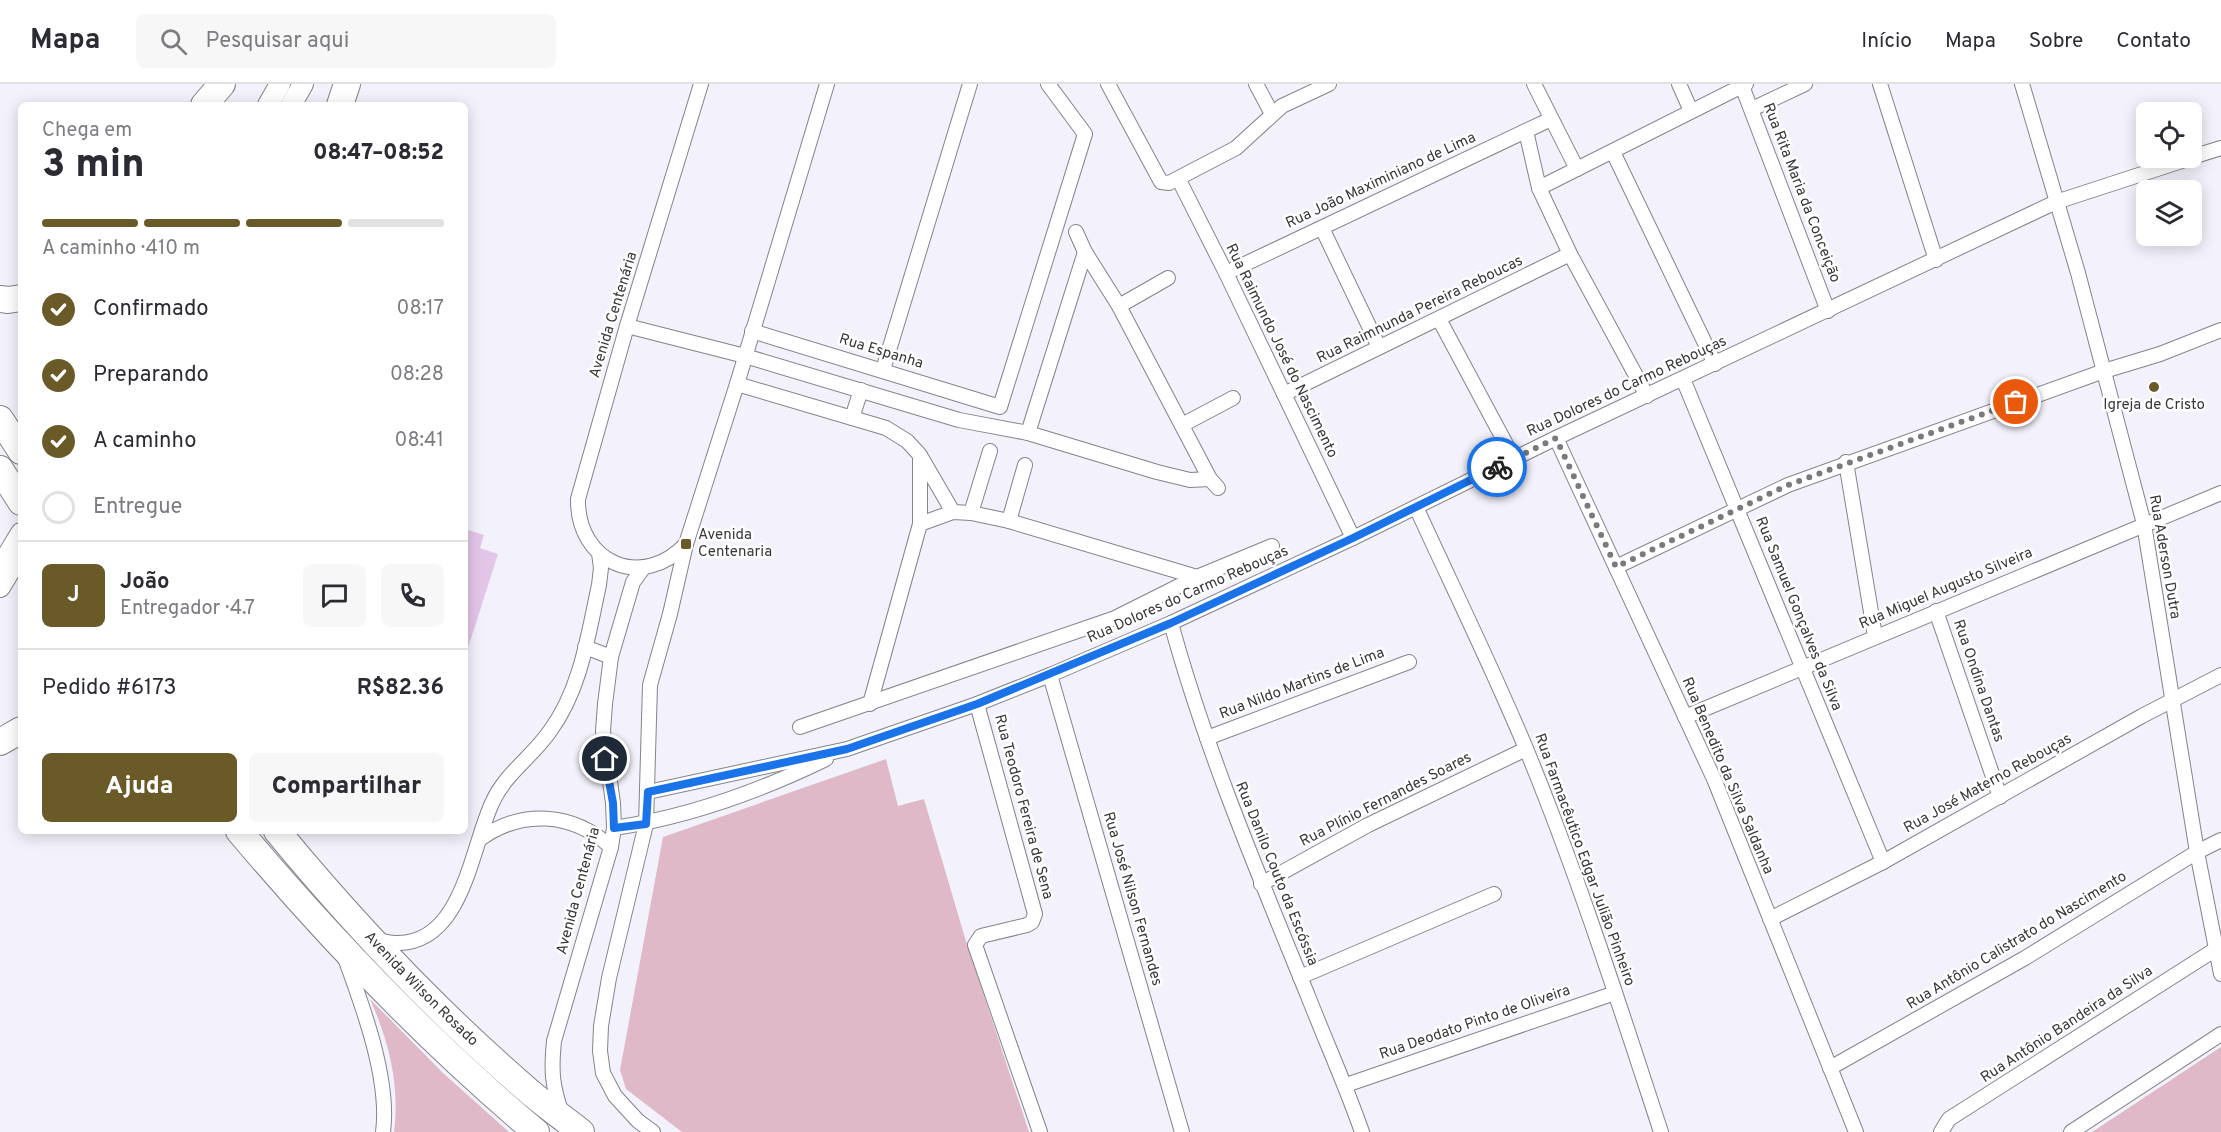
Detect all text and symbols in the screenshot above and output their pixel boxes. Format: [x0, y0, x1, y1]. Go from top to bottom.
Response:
search box [136, 14, 556, 68]
text: Mapa [30, 23, 100, 59]
icon: search [157, 25, 190, 58]
text: Pesquisar aqui [205, 28, 349, 55]
text: Início [1861, 28, 1912, 55]
text: Mapa [1945, 28, 1996, 55]
text: Sobre [2029, 28, 2083, 55]
text: Contato [2116, 28, 2191, 55]
street label: Rua Rita Maria da Conceição [1758, 101, 1844, 285]
map controls [2136, 102, 2202, 246]
button: locate [2136, 102, 2202, 168]
text: Chega em [42, 118, 132, 144]
street label: Rua João Maximiniano de Lima [1283, 129, 1479, 233]
text: 08:47–08:52 [313, 140, 444, 167]
text: 3 min [42, 142, 145, 191]
button: layers [2136, 180, 2202, 246]
text: A caminho · 410 m [42, 236, 200, 262]
street label: Rua Raimundo José do Nascimento [1221, 241, 1341, 461]
street label: Avenida Centenária [586, 250, 642, 380]
street label: Rua Raimnunda Pereira Reboucas [1314, 252, 1526, 368]
icon: check [42, 293, 75, 326]
text: Confirmado [93, 296, 209, 323]
text: 08:17 [397, 296, 444, 322]
street label: Rua Espanha [837, 330, 925, 374]
street label: Rua Dolores do Carmo Rebouças [1524, 332, 1730, 442]
icon: check [42, 359, 75, 392]
text: Preparando [93, 362, 209, 389]
text: 08:28 [390, 362, 444, 388]
pin [1990, 376, 2041, 427]
marker: Igreja de Cristo [2147, 380, 2161, 394]
icon: bag [1999, 385, 2032, 418]
place label: Igreja de Cristo [2103, 396, 2205, 415]
icon: check [42, 425, 75, 458]
text: A caminho [93, 428, 196, 455]
text: 08:41 [395, 428, 444, 454]
courier [1467, 437, 1527, 497]
icon: bike [1481, 451, 1514, 484]
street label: Rua Aderson Dutra [2144, 493, 2184, 621]
text: Entregue [93, 494, 182, 521]
street label: Rua Samuel Gonçalves da Silva [1750, 514, 1846, 714]
place label: Avenida Centenaria [698, 526, 772, 562]
marker: Avenida Centenaria [679, 537, 693, 551]
street label: Rua Dolores do Carmo Rebouças [1084, 542, 1292, 648]
street label: Rua Miguel Augusto Silveira [1856, 544, 2036, 634]
button: chat [303, 564, 366, 627]
button: phone [381, 564, 444, 627]
text: João [120, 569, 169, 596]
text: J [67, 582, 80, 609]
text: Entregador · 4.7 [120, 596, 255, 622]
street label: Rua Ondina Dantas [1948, 617, 2008, 745]
street label: Rua Nildo Martins de Lima [1217, 644, 1387, 724]
text: Pedido #6173 [42, 675, 177, 702]
text: R$82.36 [357, 675, 444, 702]
street label: Rua Benedito da Silva Saldanha [1677, 675, 1777, 877]
street label: Rua Teodoro Fereira de Sena [989, 712, 1057, 902]
street label: Rua José Materno Rebouças [1901, 730, 2075, 838]
street label: Rua Farmacêutico Edgar Julião Pinheiro [1529, 731, 1639, 989]
pin [579, 733, 630, 784]
icon: home [588, 742, 621, 775]
street label: Rua Plínio Fernandes Soares [1297, 748, 1475, 852]
button: Ajuda [42, 753, 237, 822]
button: Compartilhar [249, 753, 444, 822]
street label: Rua Danilo Couto da Escóssia [1230, 779, 1322, 969]
street label: Rua José Nilson Fernandes [1098, 810, 1166, 988]
street label: Avenida Centenária [553, 825, 605, 957]
street label: Rua Antônio Calistrato do Nascimento [1903, 868, 2131, 1014]
street label: Avenida Wilson Rosado [360, 928, 482, 1051]
street label: Rua Antônio Bandeira da Silva [1977, 962, 2157, 1088]
street label: Rua Deodato Pinto de Oliveira [1377, 981, 1573, 1065]

